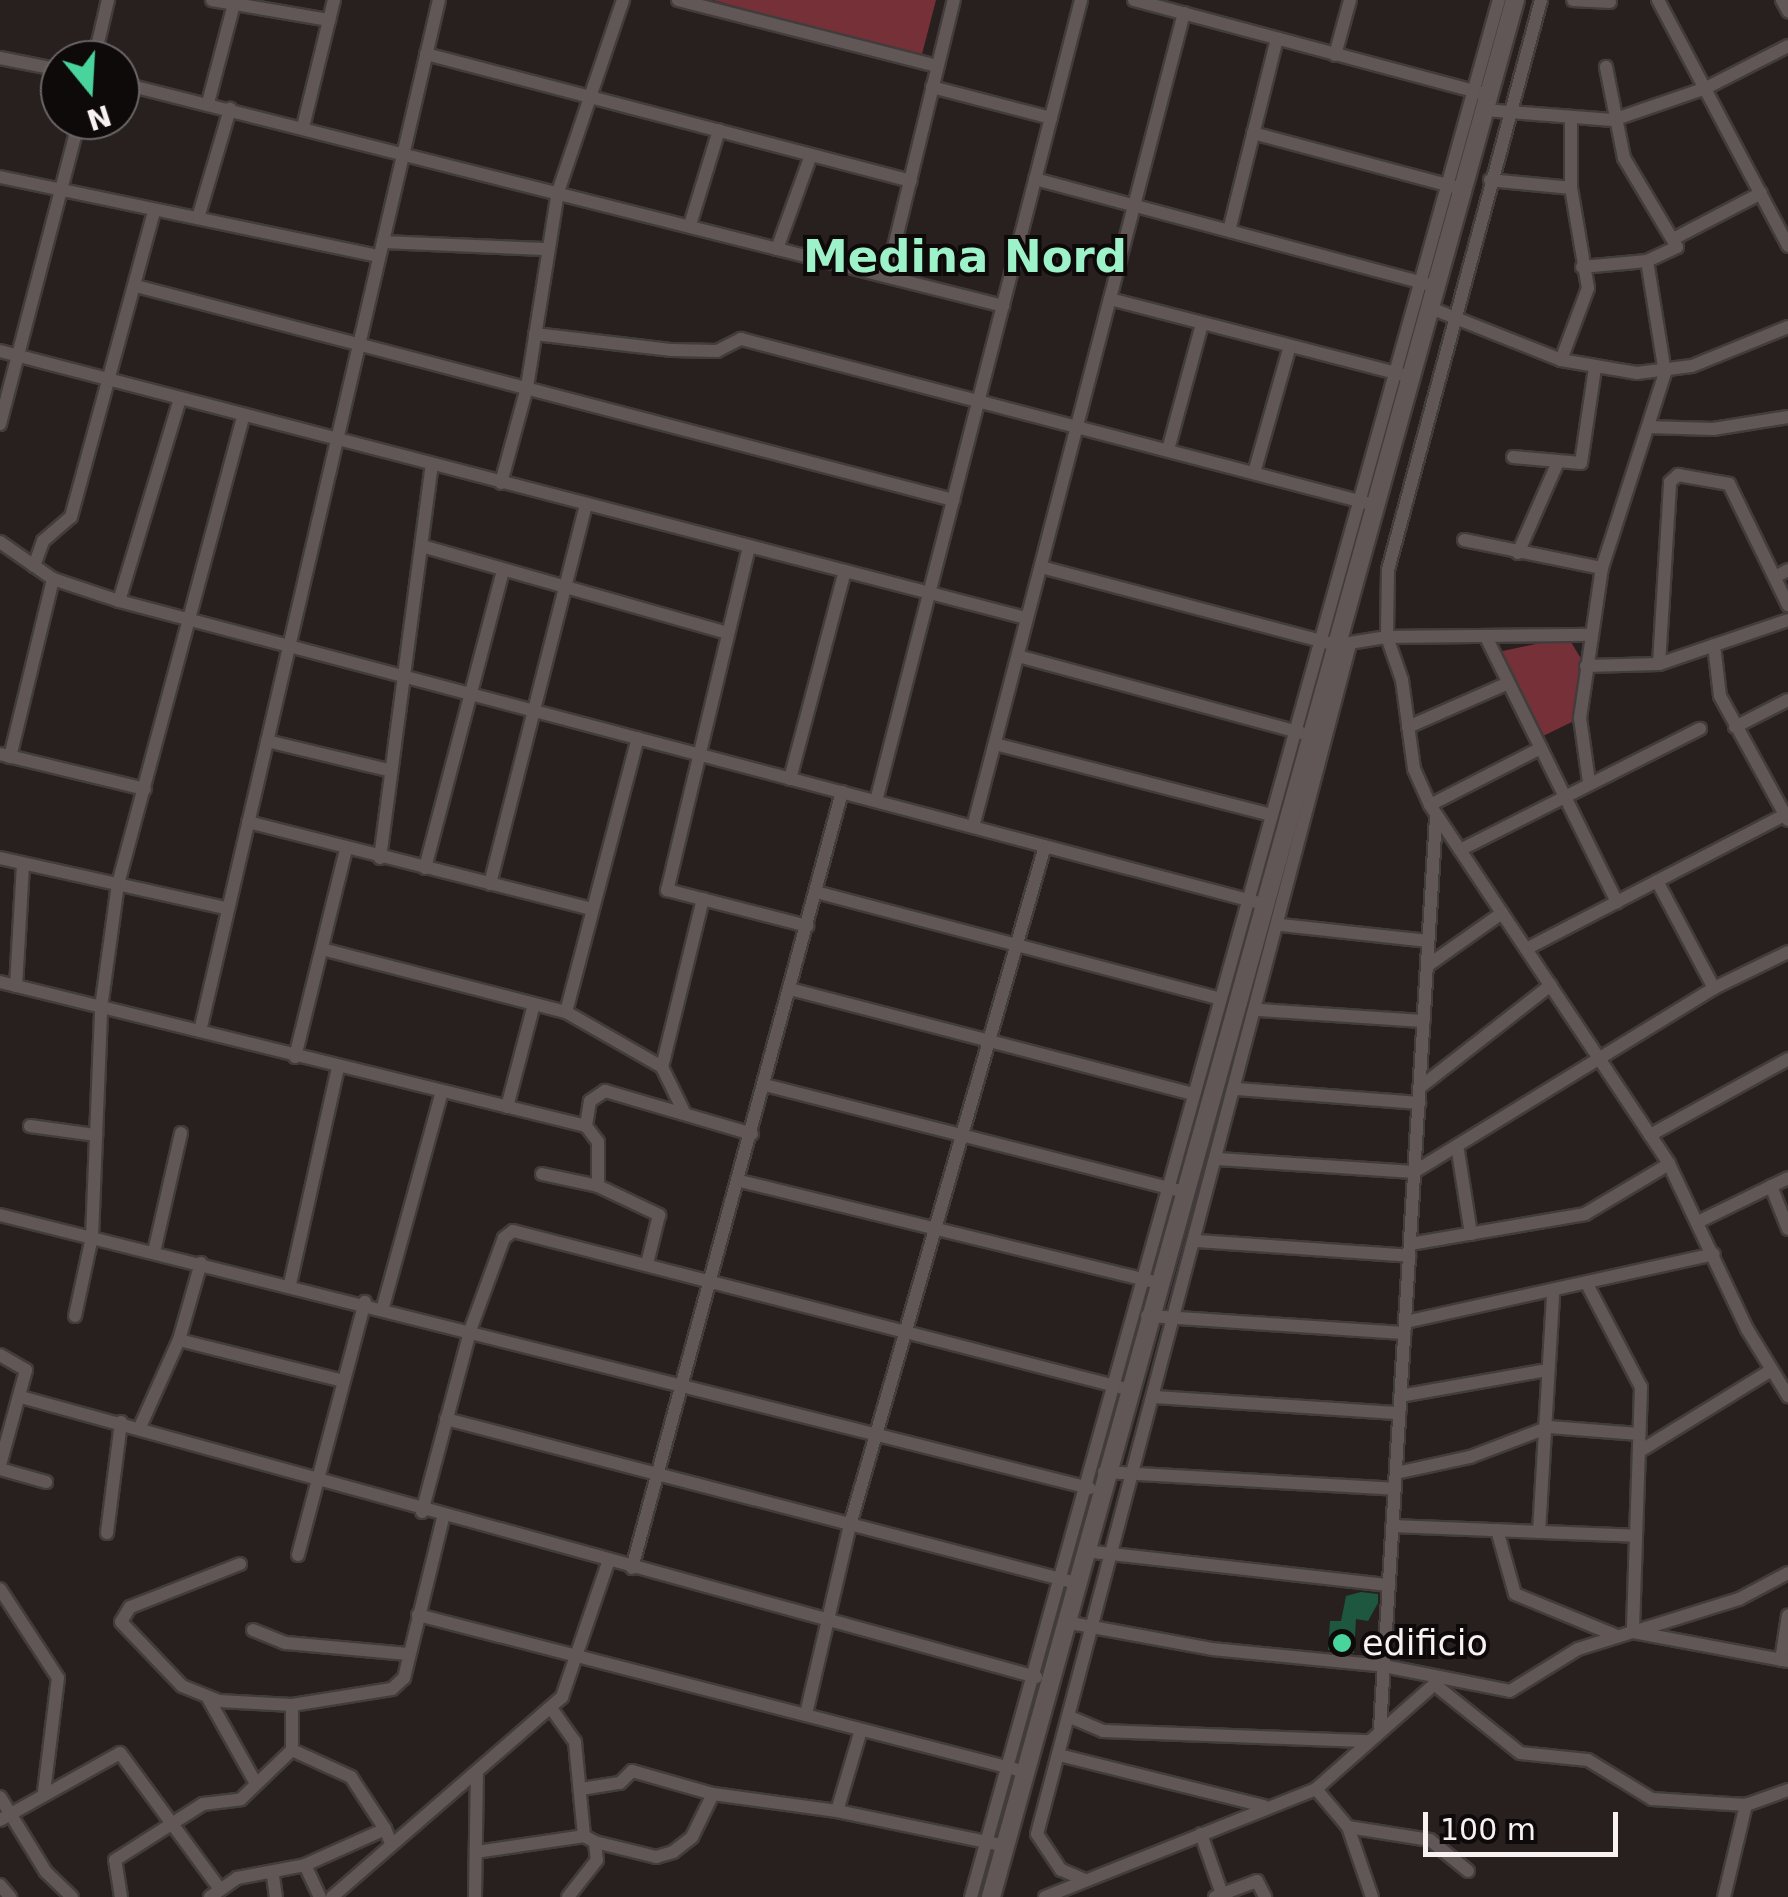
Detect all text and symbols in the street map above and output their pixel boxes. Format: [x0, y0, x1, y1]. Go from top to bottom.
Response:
north arrow [40, 40, 140, 140]
text: N [83, 98, 115, 136]
district label: Medina Nord [803, 230, 1127, 284]
place label: edificio [1362, 1622, 1488, 1664]
marker: edificio [1331, 1632, 1353, 1654]
scale bar [1428, 1792, 1623, 1854]
text: 100 m [1440, 1812, 1536, 1847]

